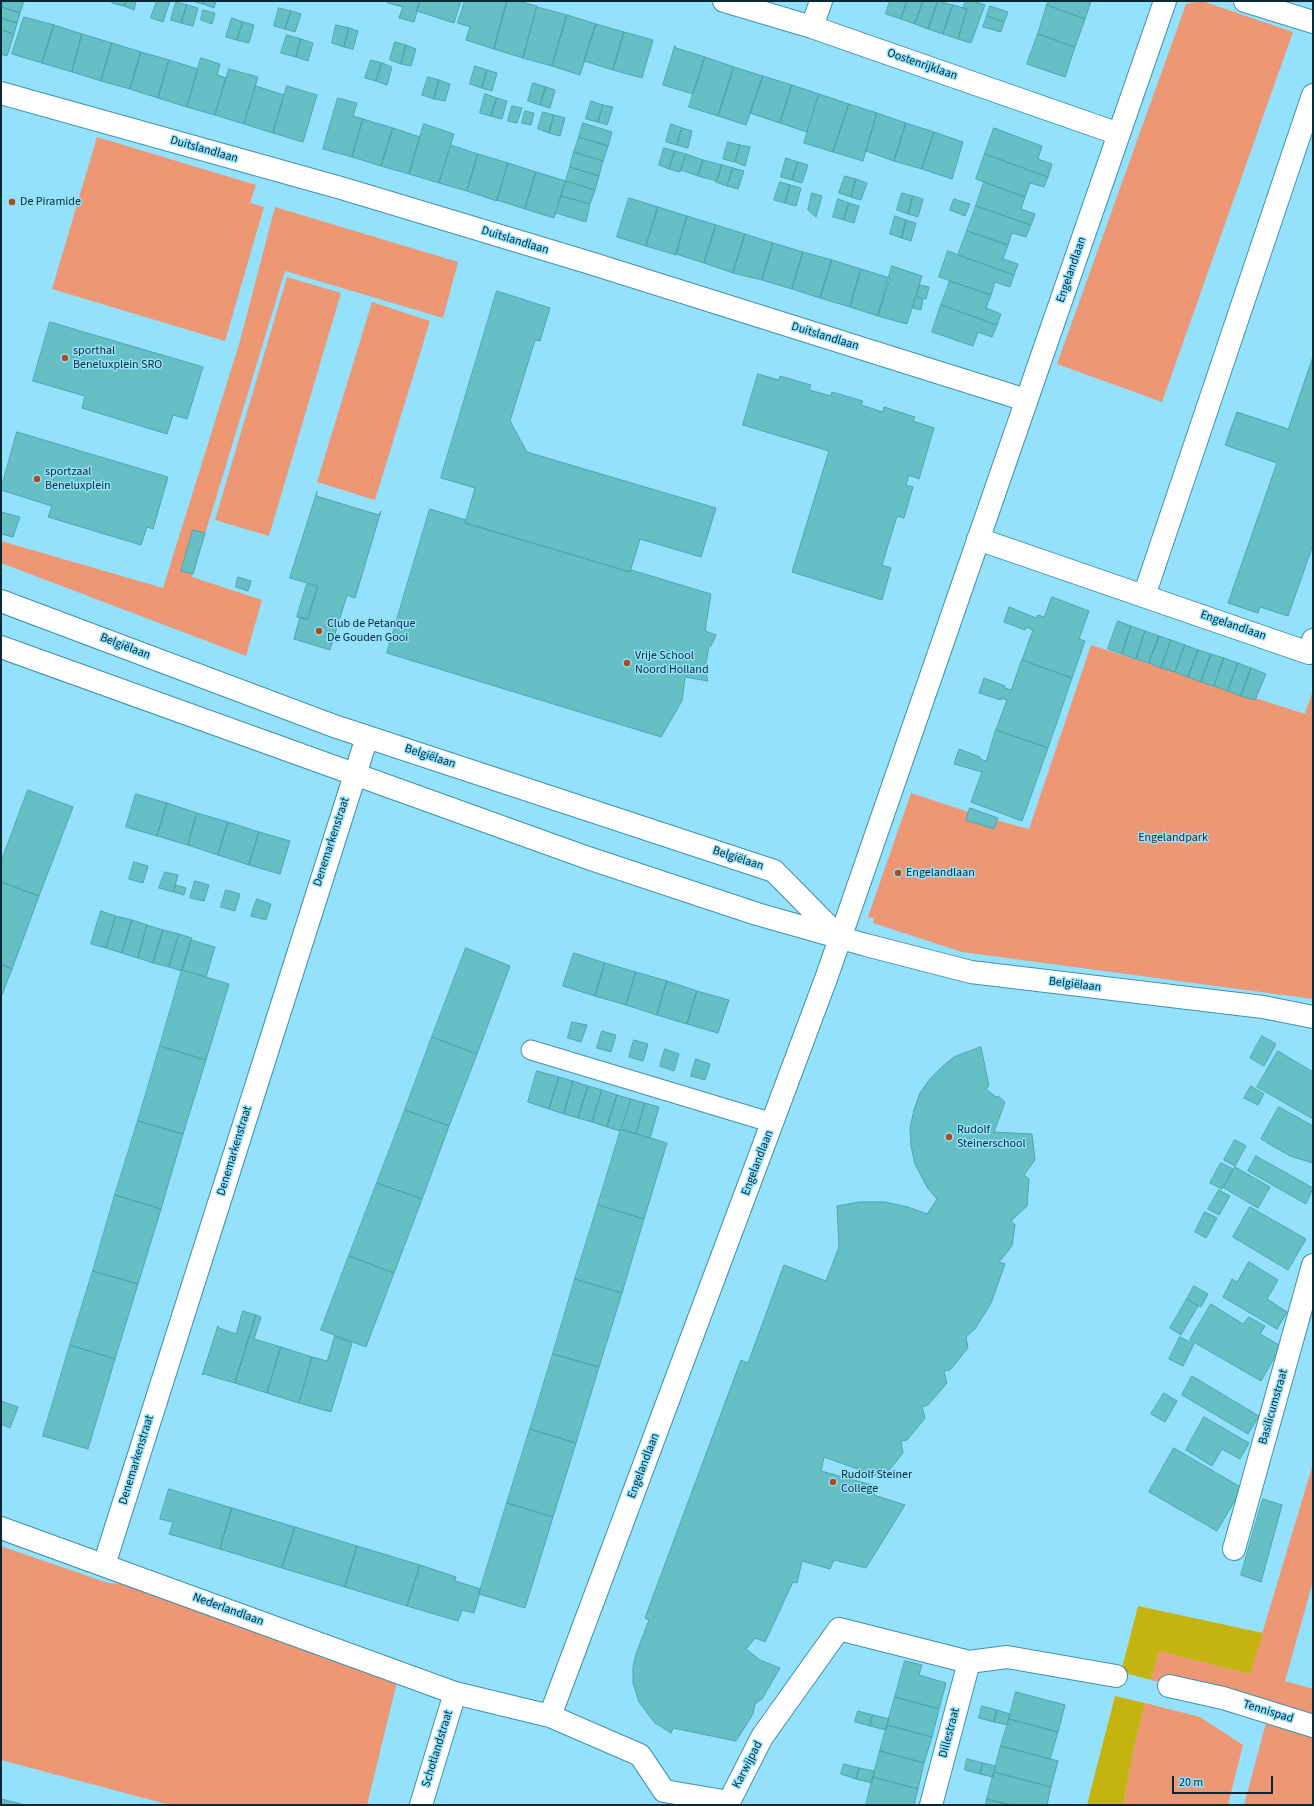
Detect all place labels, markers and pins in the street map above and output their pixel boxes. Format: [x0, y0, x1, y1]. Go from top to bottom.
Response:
place label: De Piramide [20, 195, 81, 209]
marker: De Piramide [7, 197, 17, 207]
place label: sporthal Beneluxplein SRO [73, 344, 162, 372]
marker: sporthal Beneluxplein SRO [60, 353, 70, 363]
place label: sportzaal Beneluxplein [45, 465, 111, 493]
marker: sportzaal Beneluxplein [32, 474, 42, 484]
place label: Club de Petanque De Gouden Gooi [327, 617, 415, 645]
marker: Club de Petanque De Gouden Gooi [314, 626, 324, 636]
place label: Vrije School Noord Holland [635, 649, 709, 677]
marker: Vrije School Noord Holland [622, 658, 632, 668]
place label: Engelandlaan [906, 866, 975, 880]
marker: Engelandlaan [893, 868, 903, 878]
place label: Rudolf Steinerschool [957, 1123, 1026, 1151]
marker: Rudolf Steinerschool [944, 1132, 954, 1142]
place label: Rudolf Steiner College [841, 1468, 912, 1496]
marker: Rudolf Steiner College [828, 1477, 838, 1487]

